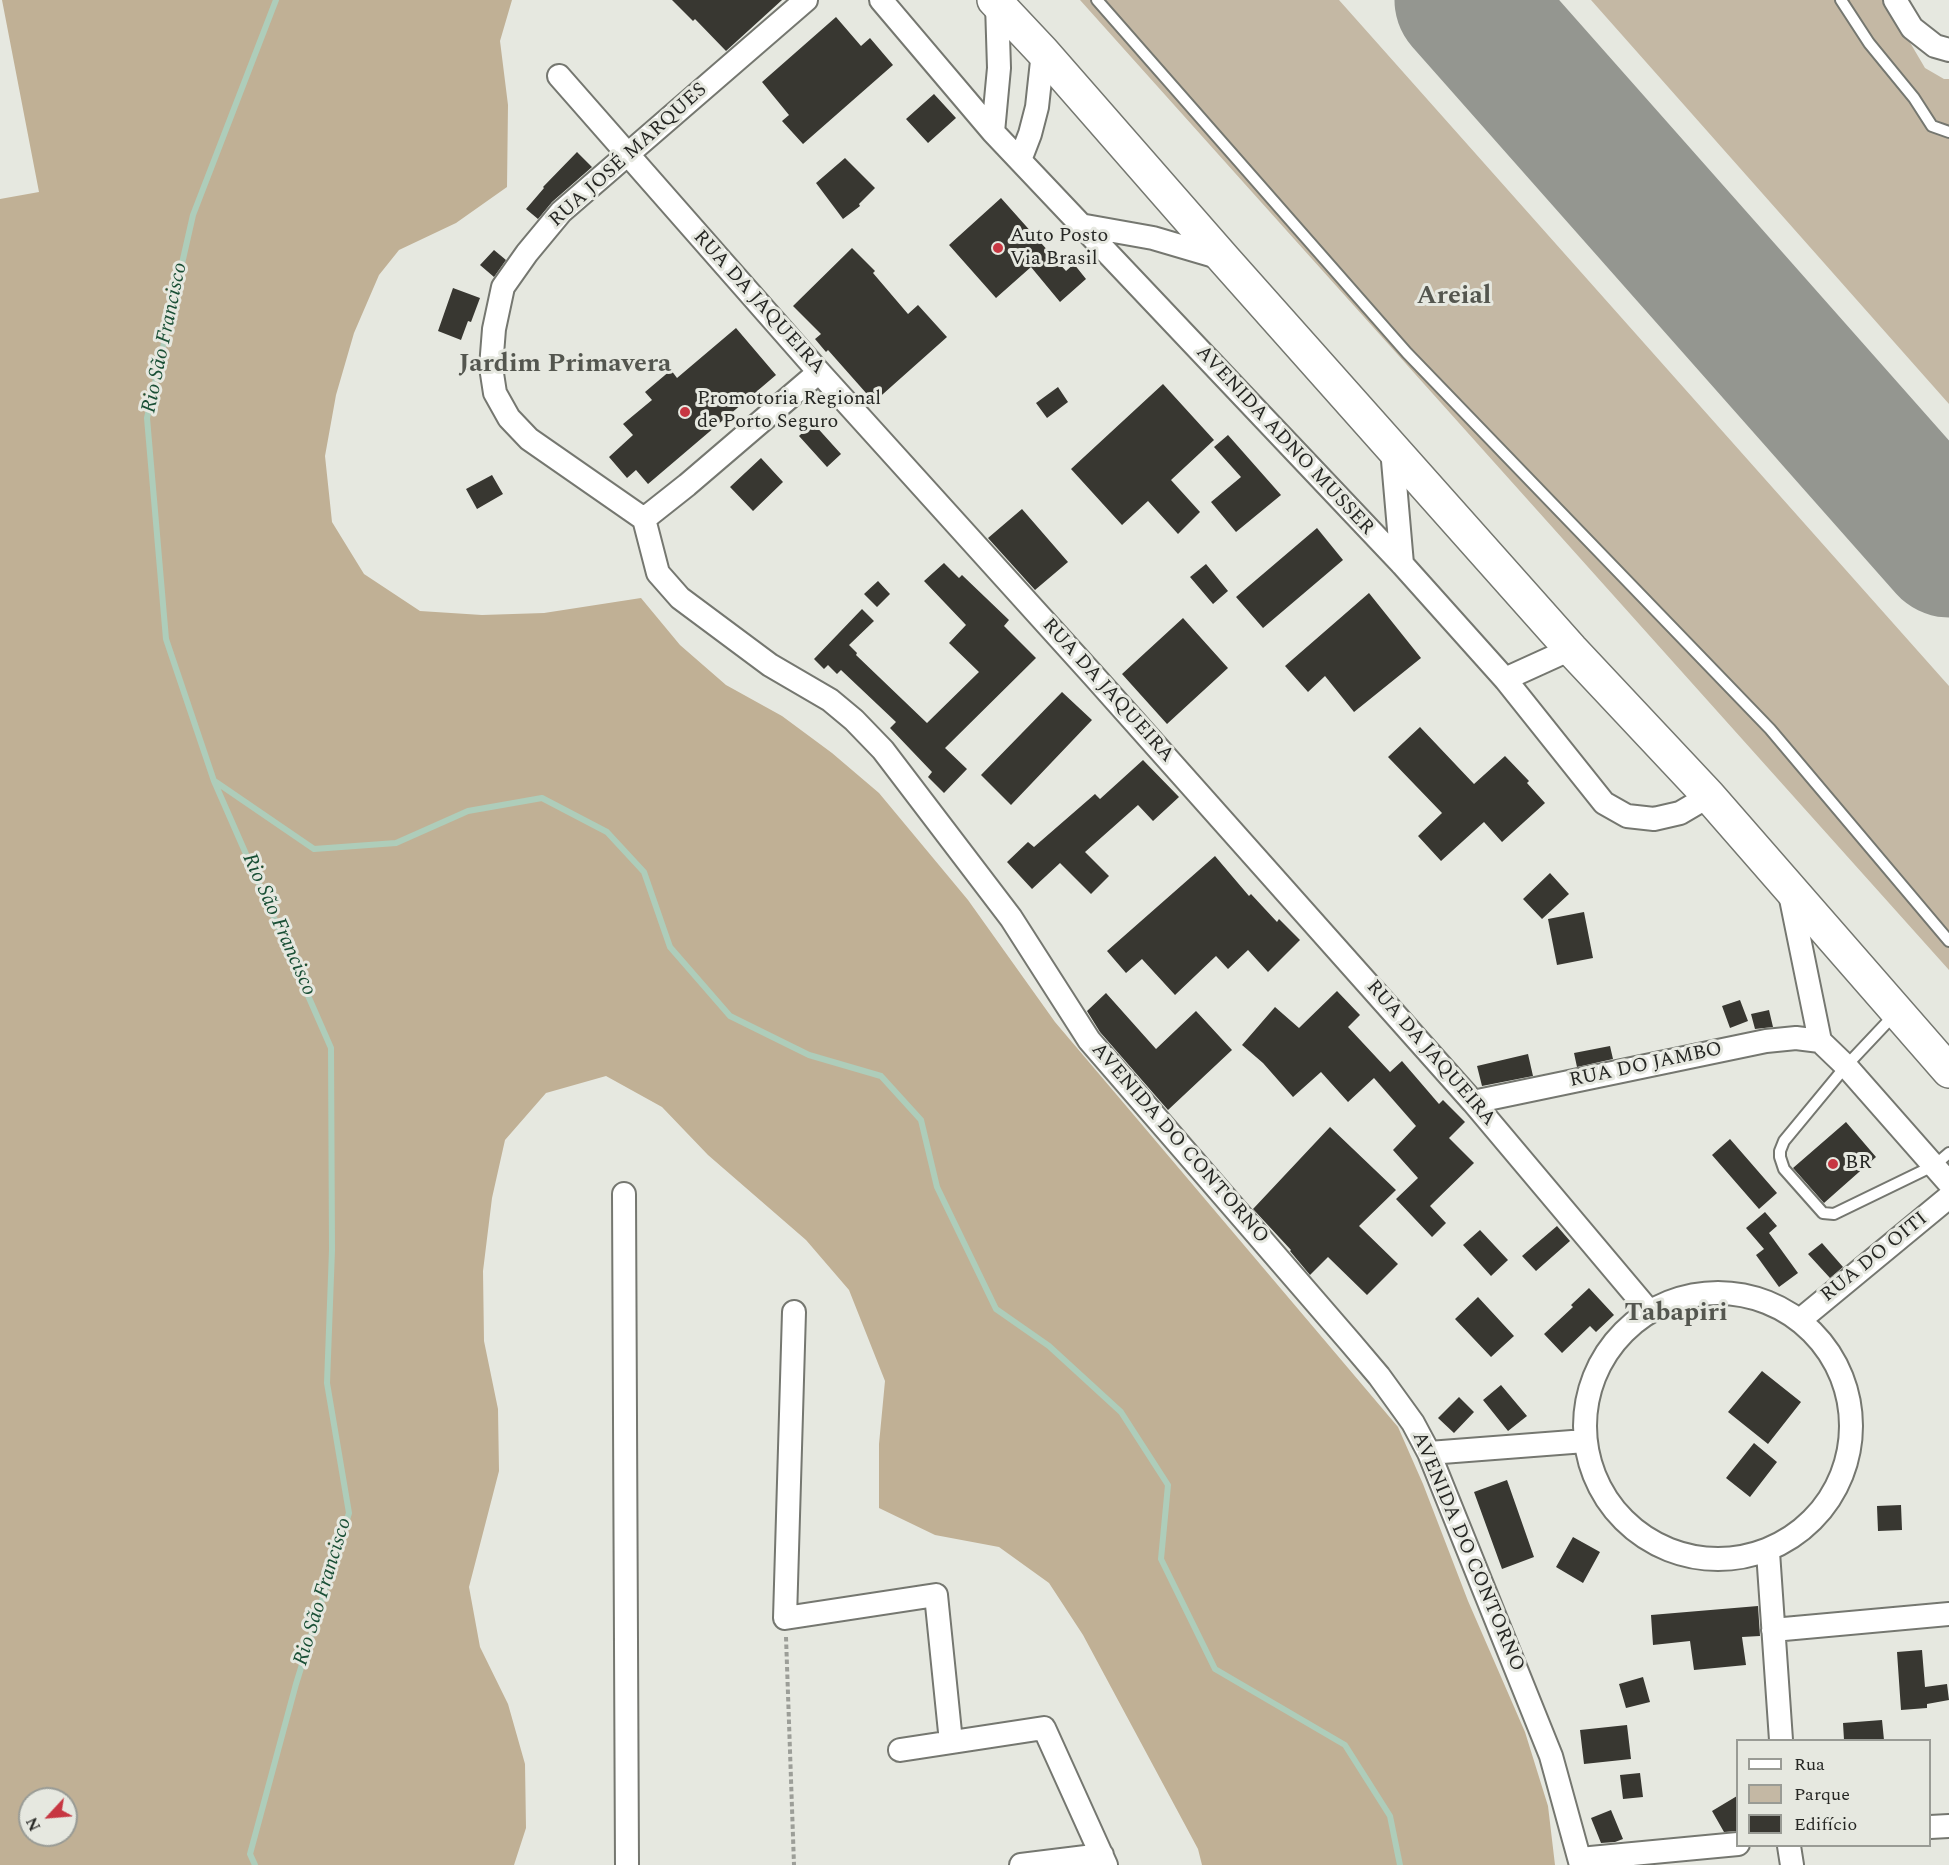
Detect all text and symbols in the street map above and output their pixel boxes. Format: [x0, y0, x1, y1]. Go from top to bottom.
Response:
street label: RUA JOSÉ MARQUES [545, 79, 713, 233]
place label: Auto Posto Via Brasil [1010, 225, 1108, 272]
street label: RUA DA JAQUEIRA [687, 226, 829, 380]
marker: Auto Posto Via Brasil [991, 241, 1005, 255]
water label: Rio São Francisco [138, 260, 194, 416]
district label: Areial [1417, 282, 1491, 314]
street label: AVENIDA ADNO MUSSER [1190, 341, 1378, 541]
district label: Jardim Primavera [459, 350, 671, 382]
place label: Promotoria Regional de Porto Seguro [697, 388, 881, 435]
marker: Promotoria Regional de Porto Seguro [678, 405, 692, 419]
street label: RUA DA JAQUEIRA [1036, 614, 1178, 768]
water label: Rio São Francisco [235, 850, 321, 1000]
street label: RUA DA JAQUEIRA [1360, 976, 1500, 1132]
street label: RUA DO JAMBO [1567, 1038, 1725, 1094]
street label: AVENIDA DO CONTORNO [1085, 1039, 1273, 1249]
place label: BR [1845, 1152, 1871, 1176]
marker: BR [1826, 1157, 1840, 1171]
street label: RUA DO OITI [1817, 1208, 1933, 1308]
district label: Tabapiri [1624, 1299, 1728, 1331]
street label: AVENIDA DO CONTORNO [1406, 1428, 1528, 1676]
water label: Rio São Francisco [290, 1515, 358, 1669]
legend [1736, 1739, 1931, 1847]
text: Rua [1794, 1751, 1825, 1778]
text: Parque [1794, 1781, 1850, 1808]
north arrow [18, 1787, 78, 1847]
text: Edifício [1794, 1811, 1857, 1838]
text: N [20, 1813, 47, 1835]

